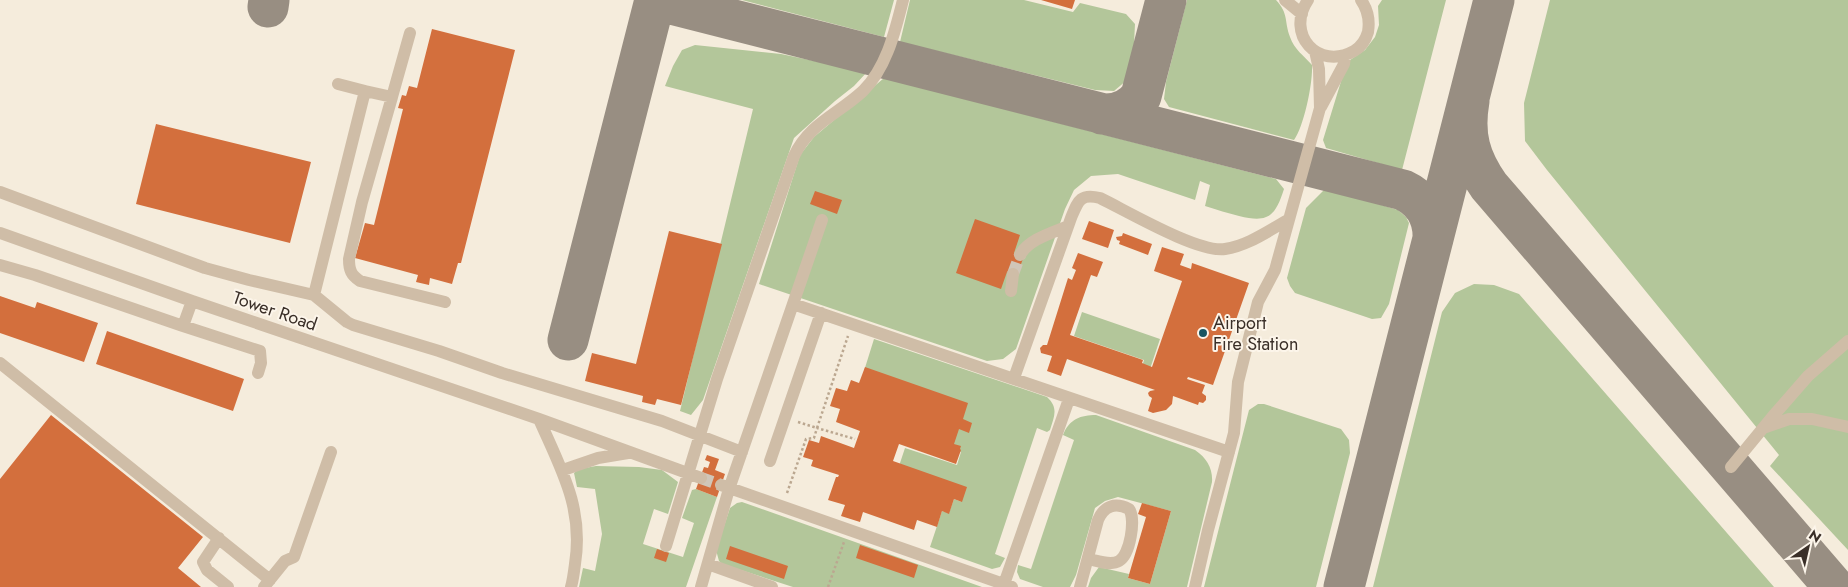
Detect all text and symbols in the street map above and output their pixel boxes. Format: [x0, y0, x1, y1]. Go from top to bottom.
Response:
street label: Tower Road [229, 284, 321, 338]
place label: Airport Fire Station [1213, 310, 1298, 357]
marker: Airport Fire Station [1197, 327, 1209, 339]
north arrow [1783, 522, 1833, 572]
text: N [1805, 525, 1825, 548]

